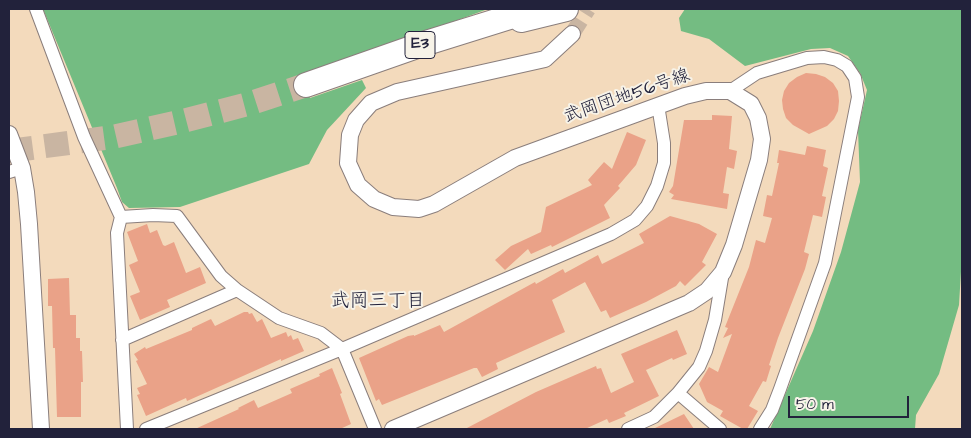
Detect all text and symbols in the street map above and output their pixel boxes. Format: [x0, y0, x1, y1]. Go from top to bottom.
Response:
road number: E3 [405, 32, 435, 58]
street label: 武岡団地56号線 [561, 65, 693, 129]
district label: 武岡三丁目 [331, 291, 425, 313]
scale bar [791, 386, 912, 418]
text: 50 m [796, 394, 834, 415]

